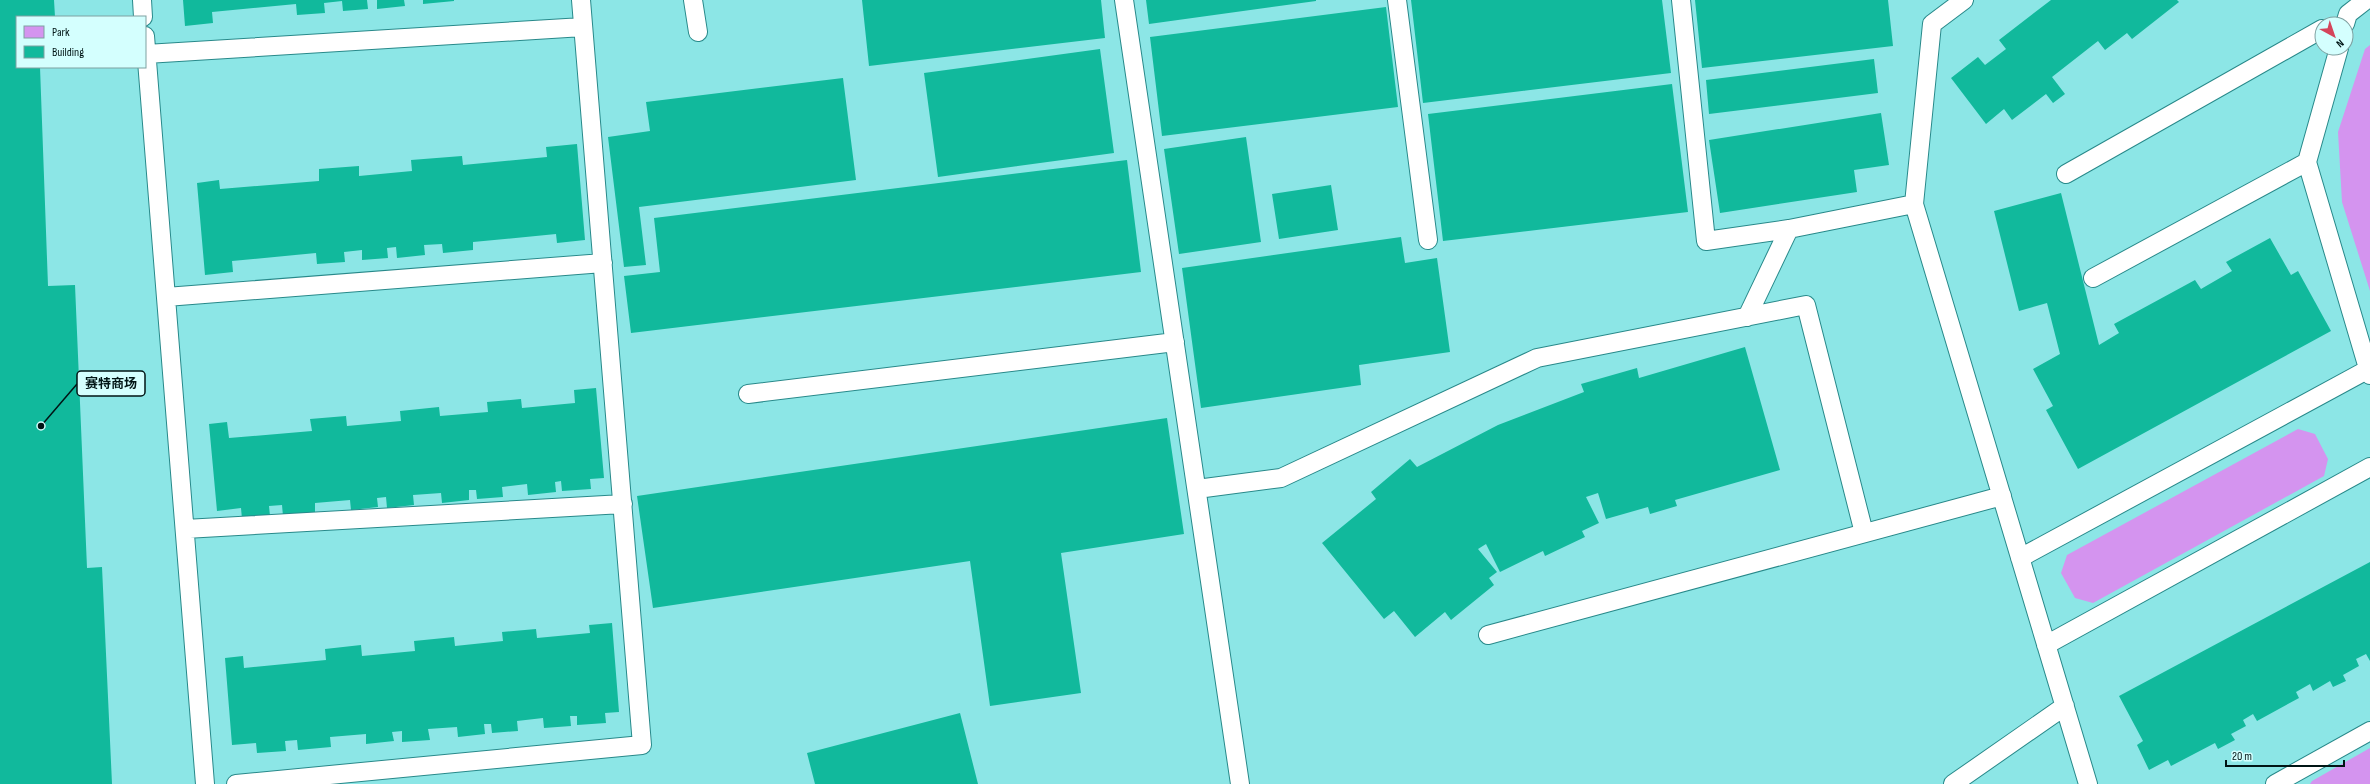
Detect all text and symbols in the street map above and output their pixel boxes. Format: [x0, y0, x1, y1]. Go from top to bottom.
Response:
legend [16, 16, 146, 68]
north arrow [2314, 16, 2354, 56]
text: Park [52, 25, 70, 40]
text: N [2334, 36, 2347, 50]
text: Building [52, 45, 84, 60]
callout: 赛特商场 [77, 371, 145, 396]
text: 赛特商场 [85, 376, 137, 392]
scale bar [2226, 742, 2344, 768]
text: 20 m [2232, 749, 2252, 764]

